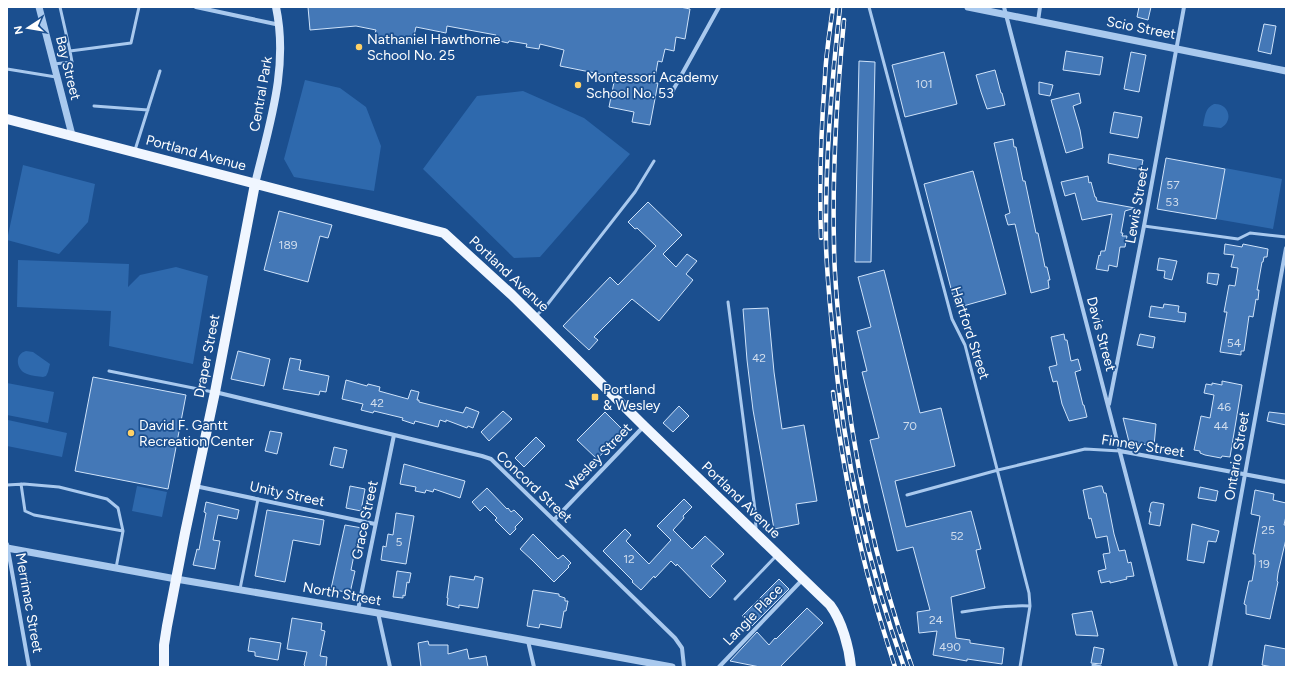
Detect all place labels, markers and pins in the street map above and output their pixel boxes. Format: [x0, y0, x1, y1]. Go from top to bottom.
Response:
place label: Nathaniel Hawthorne School No. 25 [367, 31, 501, 64]
marker: Nathaniel Hawthorne School No. 25 [354, 42, 364, 52]
place label: Montessori Academy School No. 53 [586, 69, 719, 102]
marker: Montessori Academy School No. 53 [573, 80, 583, 90]
place label: Portland & Wesley [603, 381, 661, 414]
marker: Portland & Wesley [590, 392, 600, 402]
place label: David F. Gantt Recreation Center [139, 417, 254, 450]
marker: David F. Gantt Recreation Center [126, 428, 136, 438]

